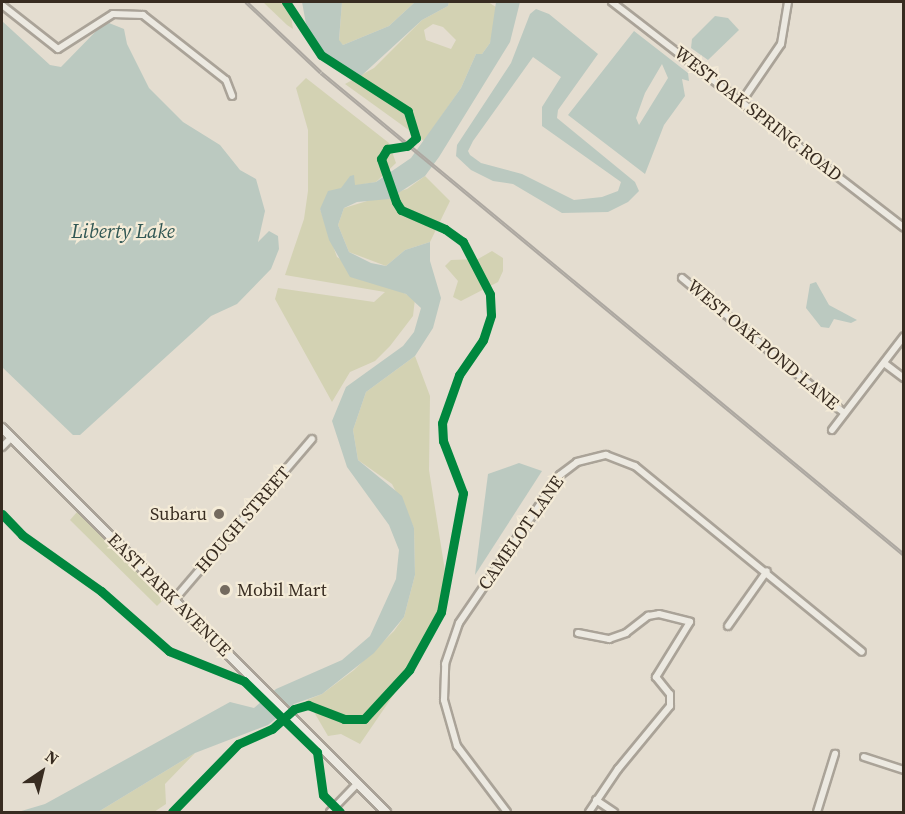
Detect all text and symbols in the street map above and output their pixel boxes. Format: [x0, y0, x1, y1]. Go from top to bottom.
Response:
street label: WEST OAK SPRING ROAD [670, 42, 846, 186]
water label: Liberty Lake [71, 219, 175, 243]
street label: WEST OAK POND LANE [683, 275, 843, 415]
street label: HOUGH STREET [191, 463, 295, 577]
street label: CAMELOT LANE [474, 472, 568, 594]
place label: Subaru [150, 503, 207, 525]
marker: Subaru [212, 507, 226, 521]
street label: EAST PARK AVENUE [103, 529, 235, 661]
place label: Mobil Mart [237, 579, 327, 601]
marker: Mobil Mart [218, 583, 232, 597]
north arrow [12, 742, 72, 802]
text: N [41, 745, 63, 770]

